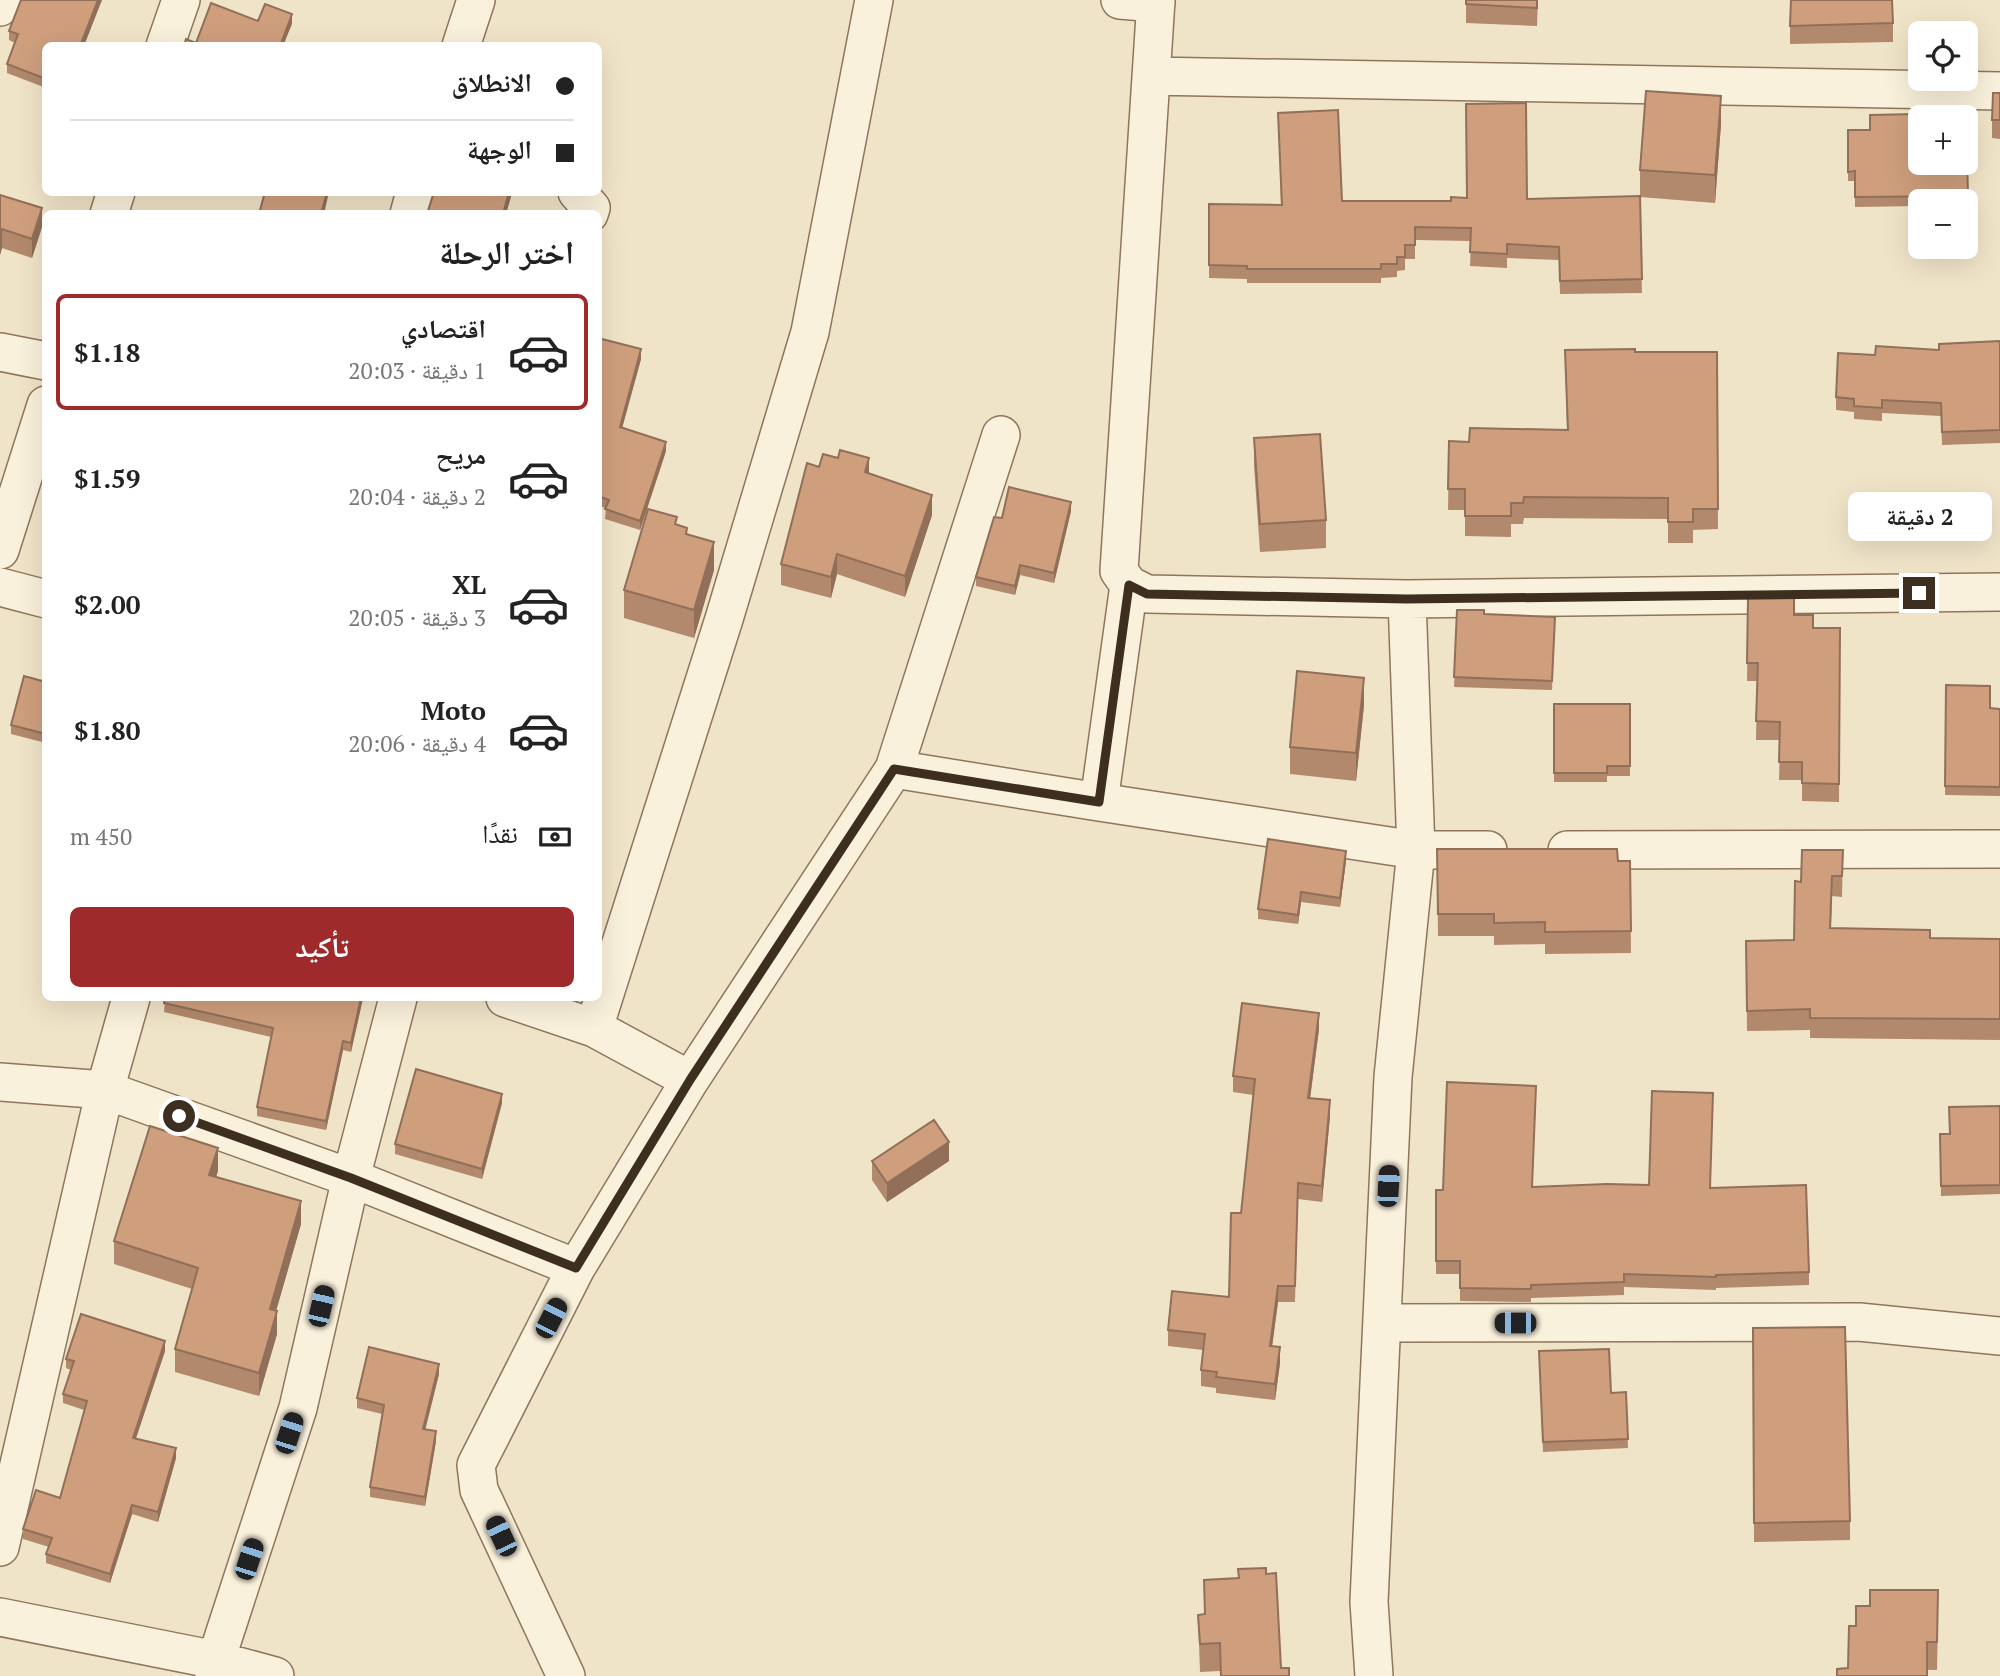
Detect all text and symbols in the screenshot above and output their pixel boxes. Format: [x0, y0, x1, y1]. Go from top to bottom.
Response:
map controls [1908, 21, 1978, 259]
button: locate [1908, 21, 1978, 91]
text: الانطلاق [452, 65, 532, 99]
button: + [1908, 105, 1978, 175]
text: الوجهة [467, 132, 532, 166]
button: − [1908, 189, 1978, 259]
text: اختر الرحلة [439, 231, 574, 273]
text: اقتصادي [401, 311, 486, 345]
icon: car [507, 321, 570, 384]
text: $1.18 [74, 335, 140, 369]
text: 1 دقيقة · 20:03 [348, 355, 486, 386]
text: مريح [436, 437, 486, 471]
icon: car [507, 447, 570, 510]
text: $1.59 [74, 461, 140, 495]
text: 2 دقيقة · 20:04 [348, 481, 486, 512]
callout: 2 دقيقة [1847, 491, 1991, 540]
text: 2 دقيقة [1886, 501, 1954, 532]
text: XL [452, 567, 486, 601]
icon: car [507, 573, 570, 636]
route end [1903, 577, 1935, 609]
text: $2.00 [74, 587, 140, 621]
text: 3 دقيقة · 20:05 [348, 602, 486, 633]
text: Moto [421, 693, 486, 727]
icon: car [507, 699, 570, 762]
text: $1.80 [74, 713, 140, 747]
text: 4 دقيقة · 20:06 [348, 728, 486, 759]
text: نقدًا [482, 816, 518, 850]
icon: cash [536, 818, 574, 856]
text: 450 m [70, 821, 132, 852]
button: تأكيد [70, 907, 574, 987]
route start [163, 1100, 195, 1132]
car [1377, 1164, 1400, 1208]
car [307, 1283, 336, 1329]
car [533, 1295, 570, 1341]
car [1495, 1313, 1537, 1334]
car [273, 1410, 306, 1456]
car [483, 1513, 520, 1559]
car [233, 1536, 266, 1582]

